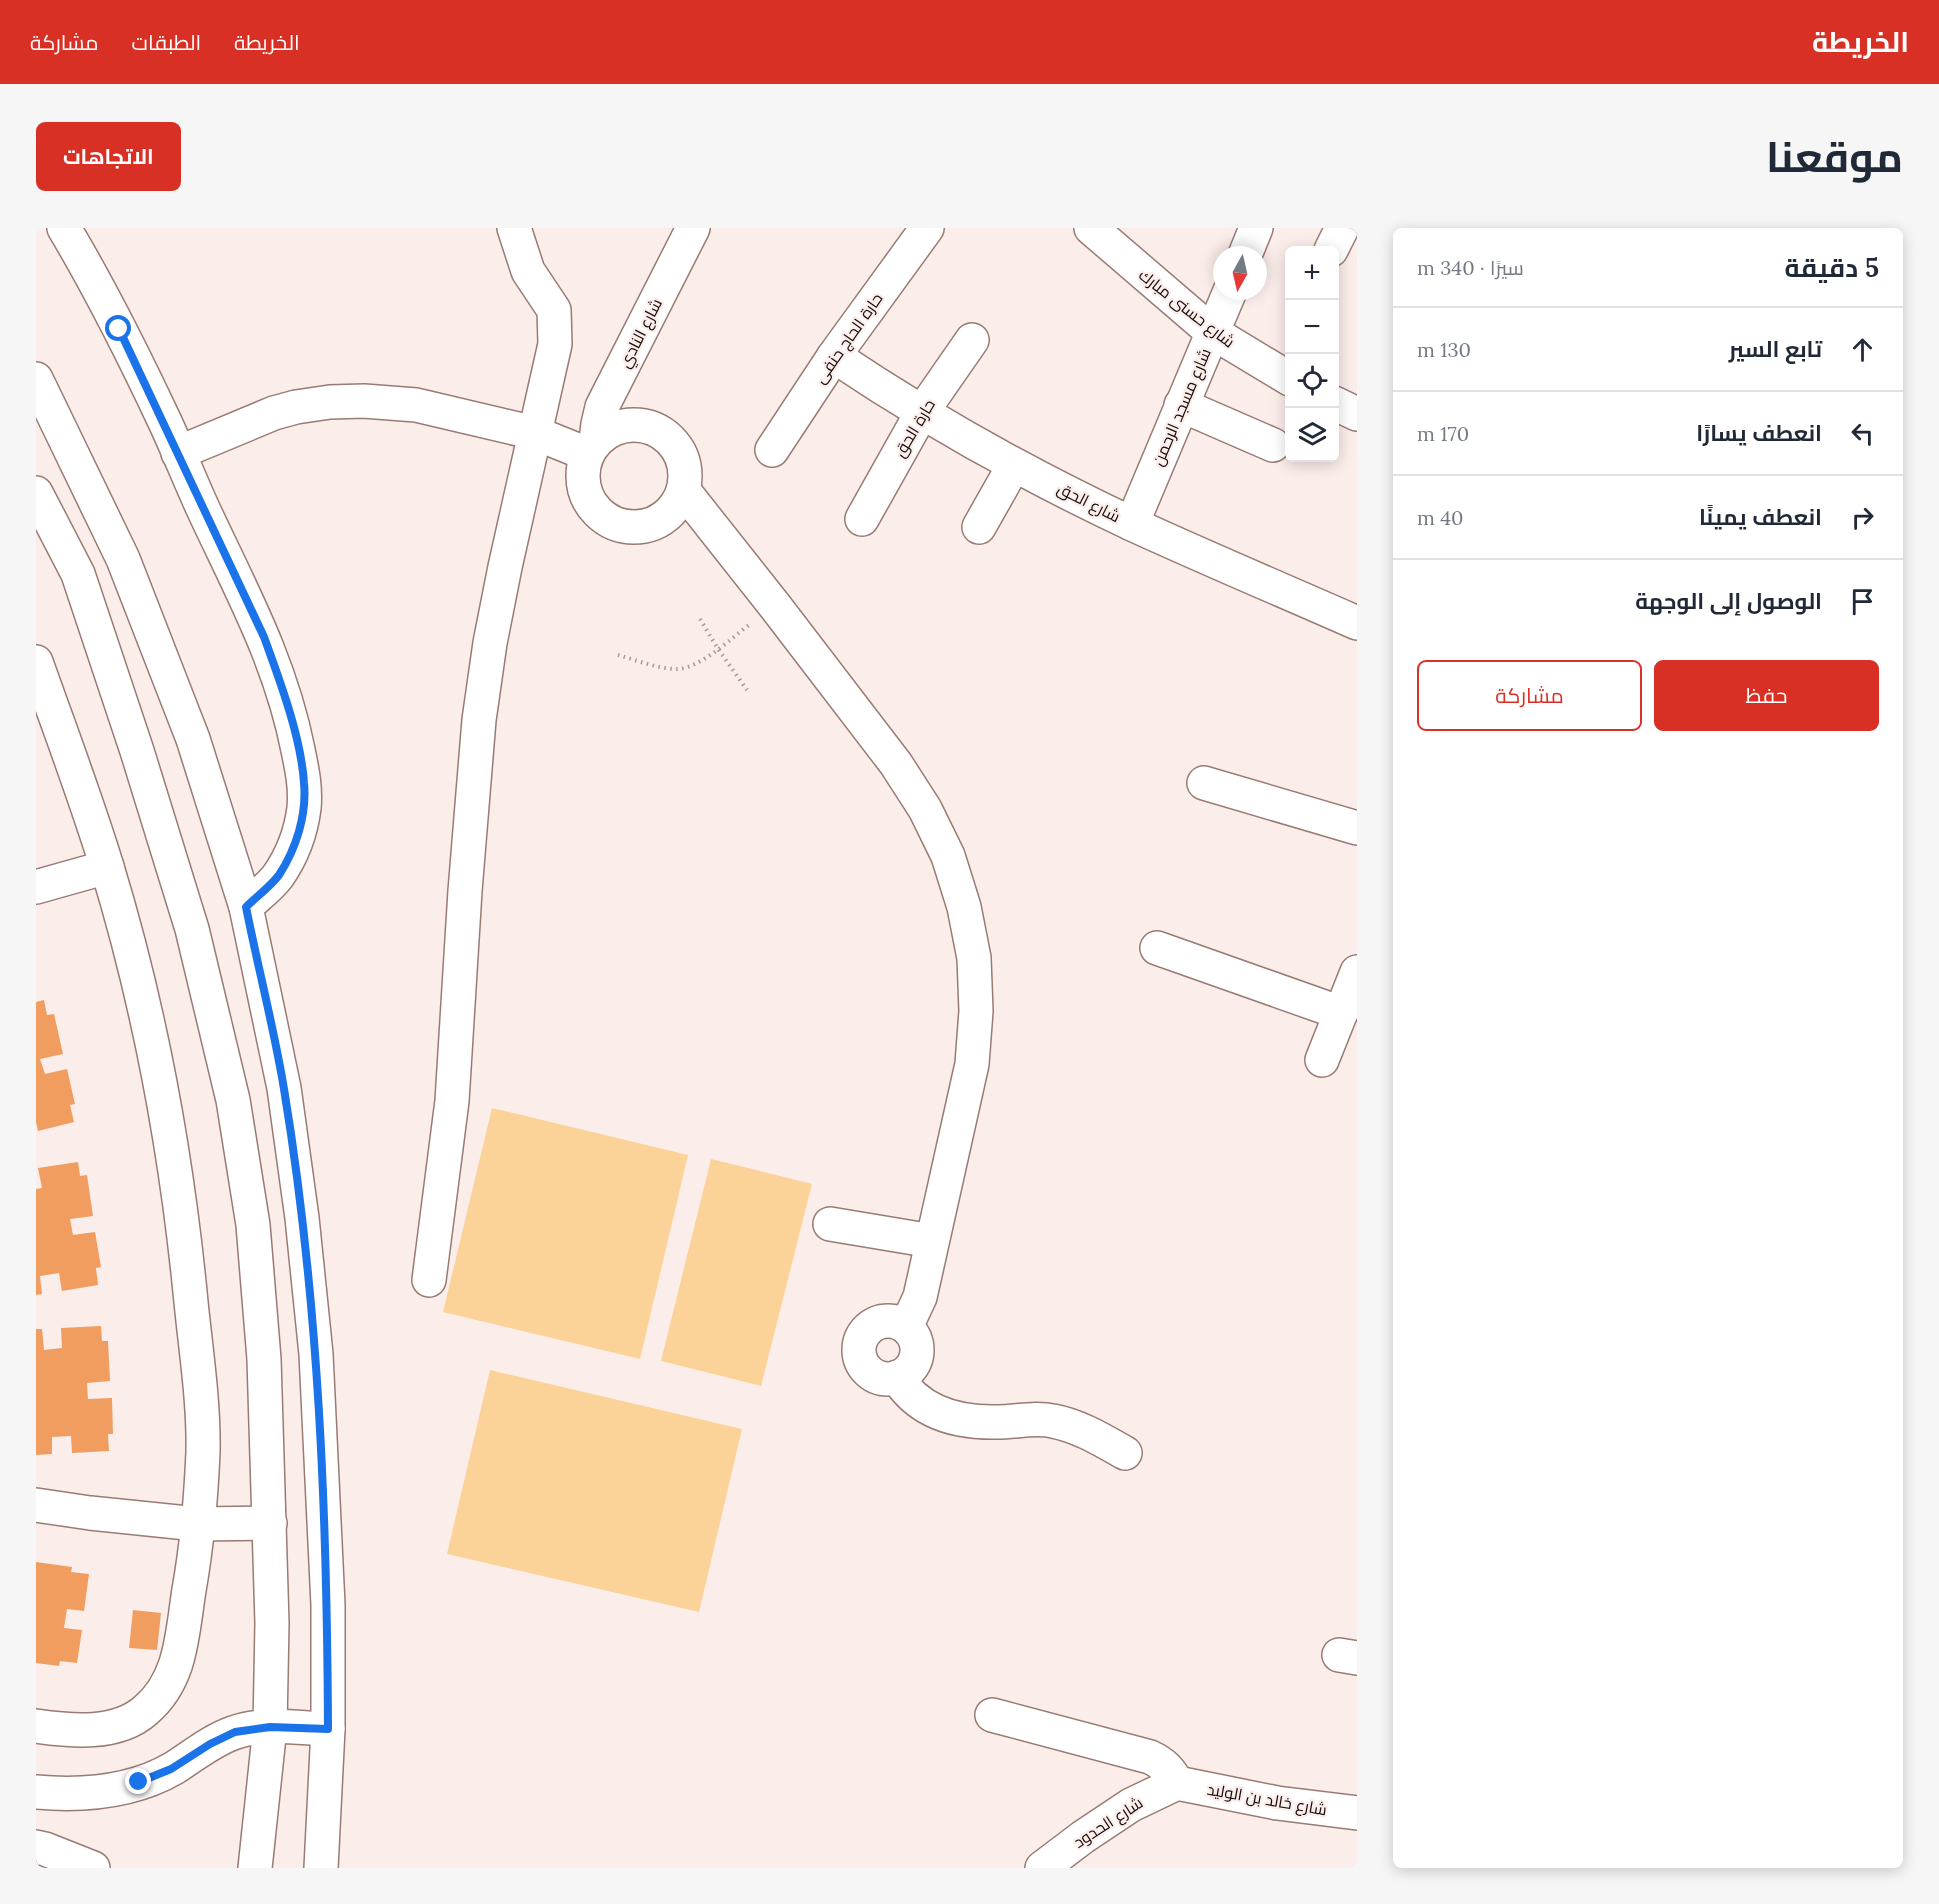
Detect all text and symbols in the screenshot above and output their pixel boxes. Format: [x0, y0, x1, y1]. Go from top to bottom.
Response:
text: الخريطة [1812, 24, 1909, 60]
text: مشاركة [30, 29, 99, 56]
text: الطبقات [132, 29, 201, 56]
text: الخريطة [234, 29, 300, 56]
button: الاتجاهات [36, 122, 181, 191]
text: موقعنا [1766, 130, 1903, 184]
north arrow [1213, 246, 1267, 300]
map controls [1285, 246, 1339, 462]
button: + [1285, 246, 1339, 300]
text: 5 دقيقة [1785, 251, 1879, 284]
text: سيرًا · 340 m [1417, 255, 1524, 280]
street label: شارع حسنى مبارك [1134, 264, 1239, 353]
street label: حارة الحاج حنفى [809, 289, 888, 388]
street label: شارع النادي [614, 295, 670, 373]
button: − [1285, 300, 1339, 354]
route start [105, 315, 131, 341]
icon: ahead [1846, 333, 1879, 366]
text: تابع السير [1729, 335, 1822, 363]
text: 130 m [1417, 337, 1471, 362]
street label: شارع مسجد الرحمن [1147, 345, 1217, 470]
button: locate [1285, 354, 1339, 408]
street label: حارة الحق [889, 395, 940, 461]
button: layers [1285, 408, 1339, 462]
icon: left [1846, 417, 1879, 450]
text: انعطف يسارًا [1696, 419, 1822, 447]
text: 170 m [1417, 421, 1469, 446]
street label: شارع الحق [1053, 478, 1124, 528]
icon: right [1846, 501, 1879, 534]
text: انعطف يمينًا [1699, 503, 1822, 531]
text: 40 m [1417, 505, 1463, 530]
icon: arrive [1846, 585, 1879, 618]
text: الوصول إلى الوجهة [1635, 587, 1822, 615]
button: مشاركة [1417, 660, 1642, 731]
button: حفظ [1654, 660, 1879, 731]
route end [125, 1768, 151, 1794]
street label: شارع خالد بن الوليد [1205, 1779, 1328, 1821]
street label: شارع الحدود [1070, 1792, 1147, 1853]

